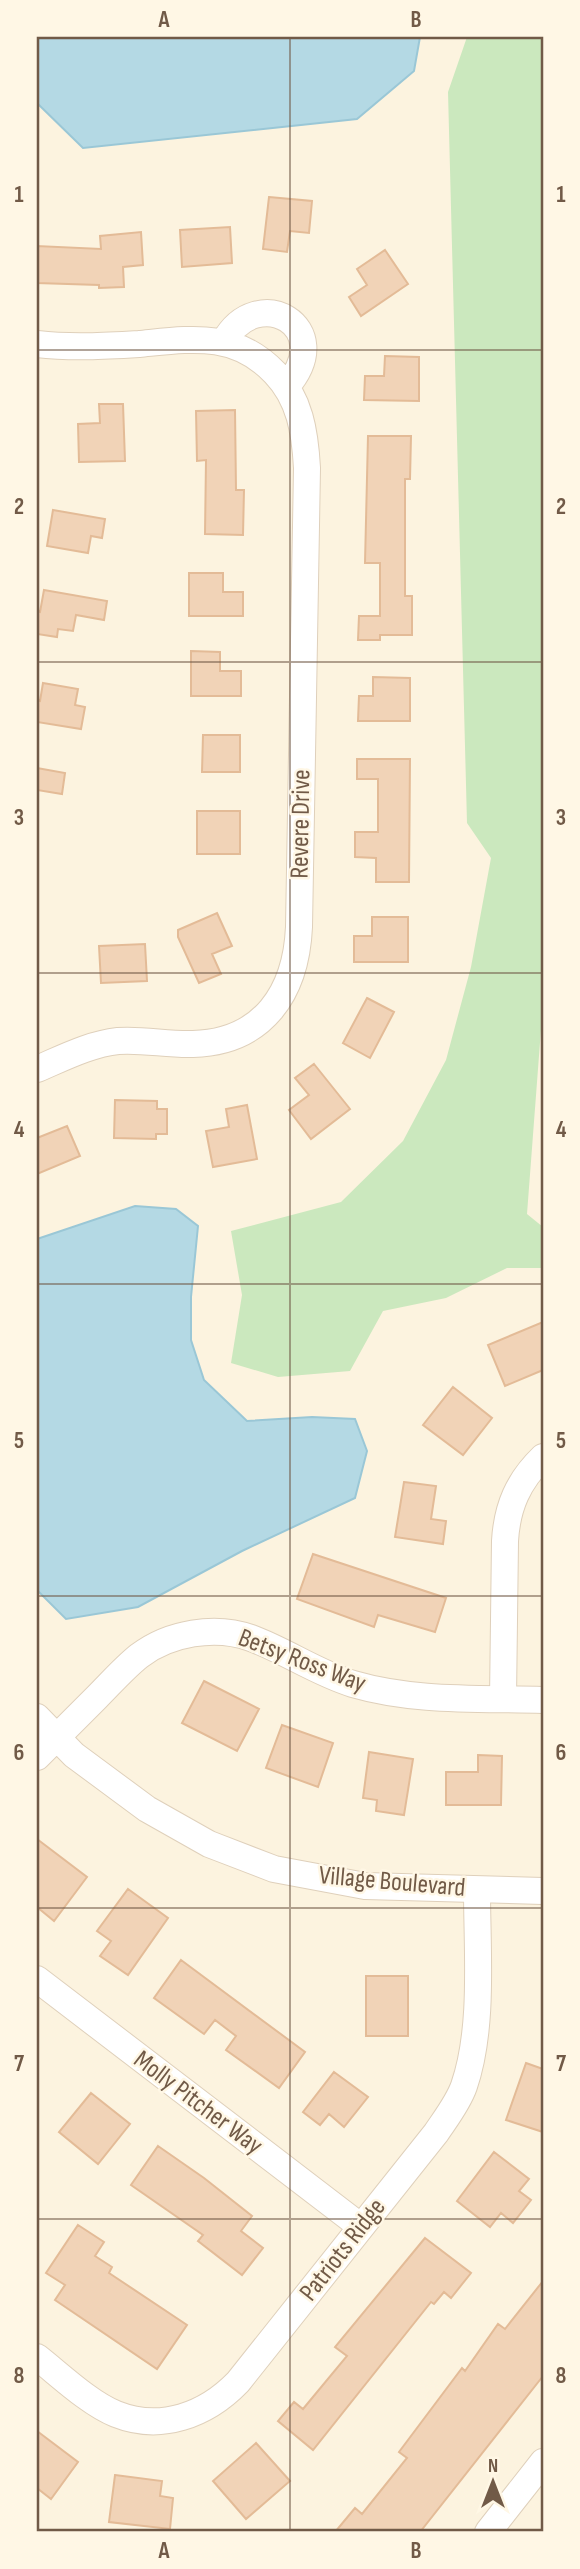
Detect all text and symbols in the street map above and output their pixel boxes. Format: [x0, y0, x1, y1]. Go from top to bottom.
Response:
text: A [158, 6, 171, 34]
text: B [411, 6, 422, 34]
text: 1 [14, 181, 24, 209]
text: 1 [556, 181, 566, 209]
text: 2 [14, 493, 24, 521]
text: 2 [556, 493, 566, 521]
street label: Revere Drive [285, 769, 317, 879]
text: 3 [14, 804, 24, 832]
text: 3 [556, 804, 566, 832]
text: 4 [14, 1116, 25, 1144]
text: 4 [556, 1116, 567, 1144]
text: 5 [14, 1427, 24, 1455]
text: 5 [556, 1427, 566, 1455]
street label: Betsy Ross Way [234, 1622, 370, 1700]
text: 6 [14, 1739, 24, 1767]
text: 6 [556, 1739, 566, 1767]
street label: Village Boulevard [317, 1860, 467, 1904]
street label: Molly Pitcher Way [127, 2044, 269, 2162]
text: 7 [14, 2050, 24, 2078]
text: 7 [556, 2050, 566, 2078]
street label: Patriots Ridge [293, 2193, 393, 2307]
text: 8 [14, 2362, 25, 2390]
text: 8 [556, 2362, 567, 2390]
north arrow [458, 2446, 528, 2516]
text: N [488, 2455, 498, 2478]
text: A [158, 2537, 171, 2565]
text: B [411, 2537, 422, 2565]

